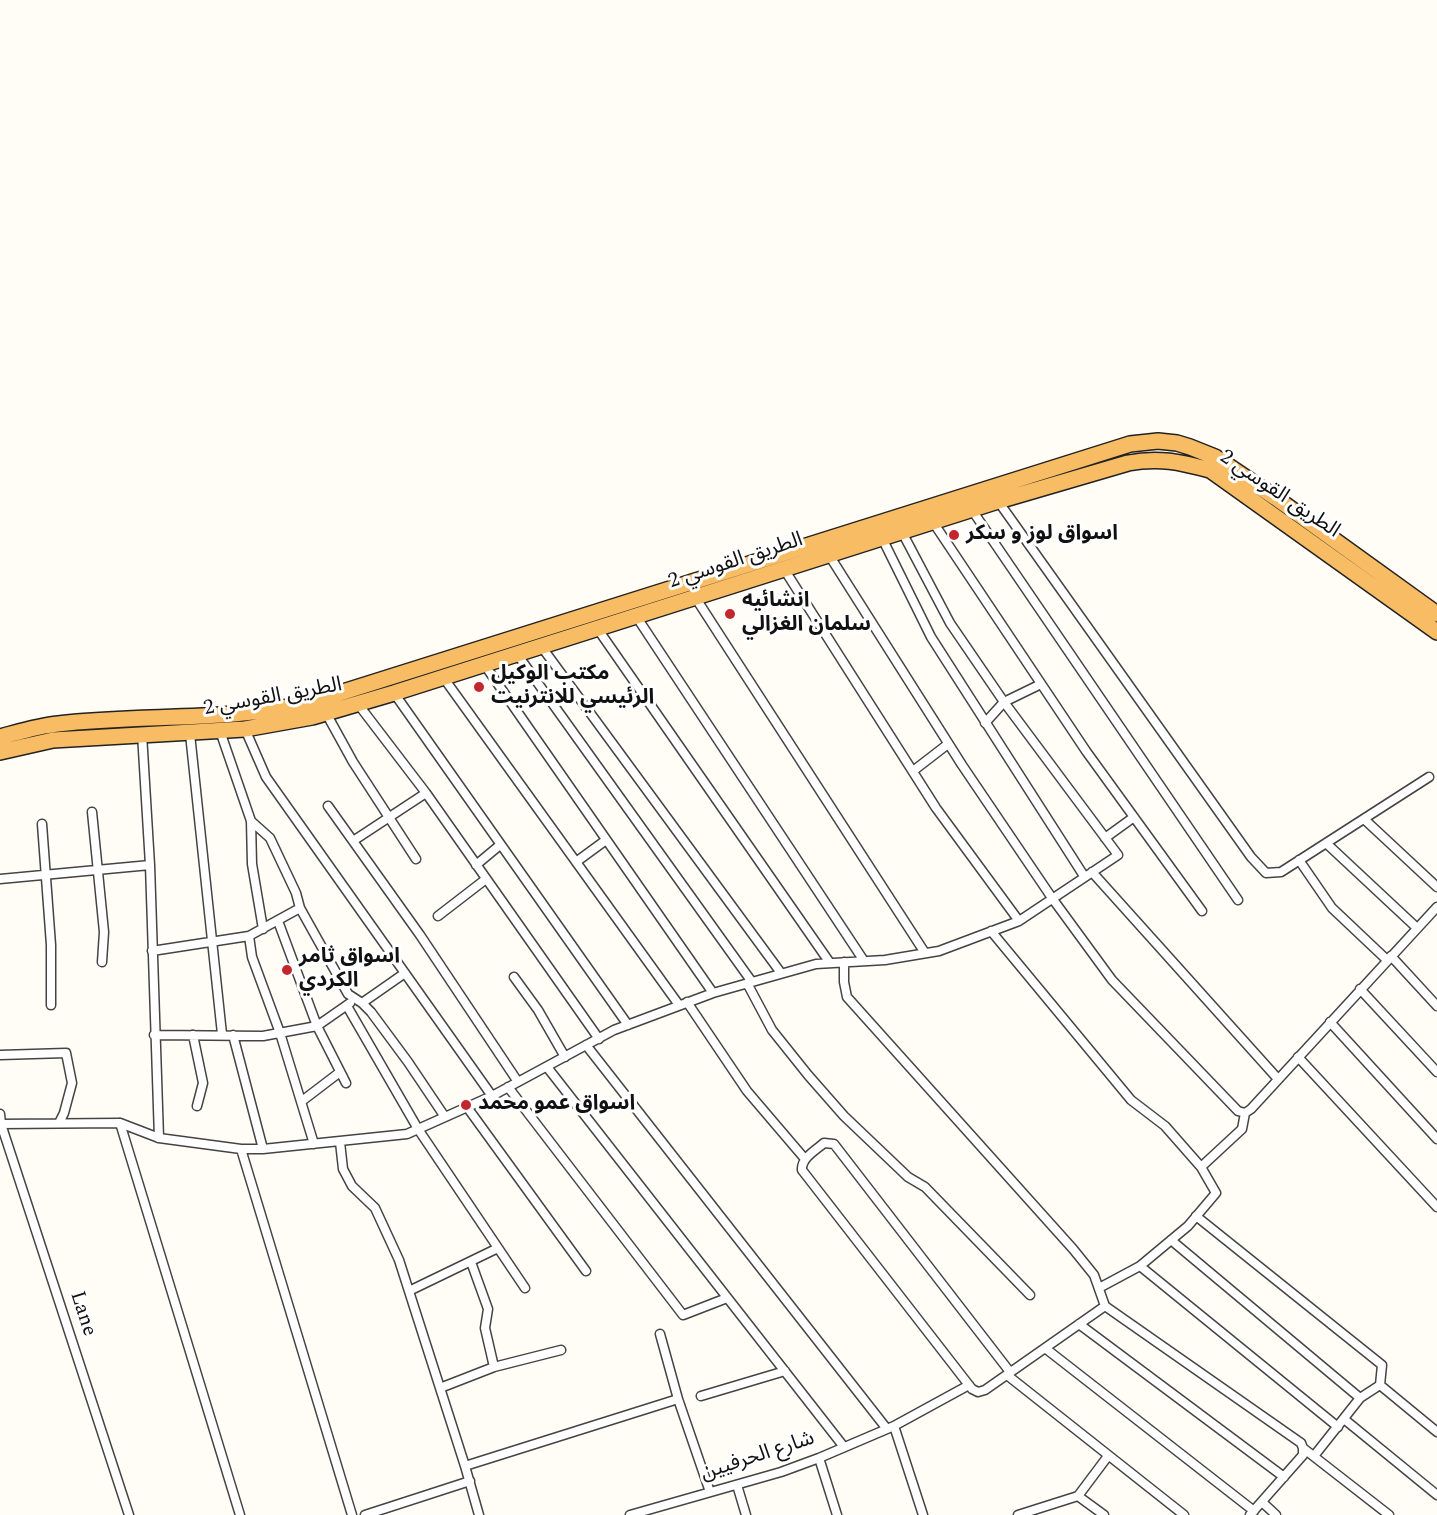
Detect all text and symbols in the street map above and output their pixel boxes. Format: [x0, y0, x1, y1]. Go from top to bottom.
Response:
street label: الطريق القوسي 2 [1214, 445, 1344, 545]
place label: اسواق لوز و سكر [966, 522, 1118, 548]
street label: الطريق القوسي 2 [666, 528, 806, 596]
marker: اسواق لوز و سكر [947, 528, 961, 542]
place label: انشائيه سلمان الغزالي [742, 589, 871, 639]
marker: انشائيه سلمان الغزالي [723, 607, 737, 621]
place label: مكتب الوكيل الرئيسي للانترنيت [491, 662, 654, 712]
street label: الطريق القوسي 2 [202, 673, 344, 723]
marker: مكتب الوكيل الرئيسي للانترنيت [472, 680, 486, 694]
place label: اسواق ثامر الكردي [299, 945, 400, 995]
marker: اسواق ثامر الكردي [280, 963, 294, 977]
place label: اسواق عمو محمد [478, 1092, 635, 1118]
marker: اسواق عمو محمد [459, 1098, 473, 1112]
street label: Lane [63, 1288, 101, 1340]
street label: شارع الحرفيين [698, 1427, 818, 1487]

